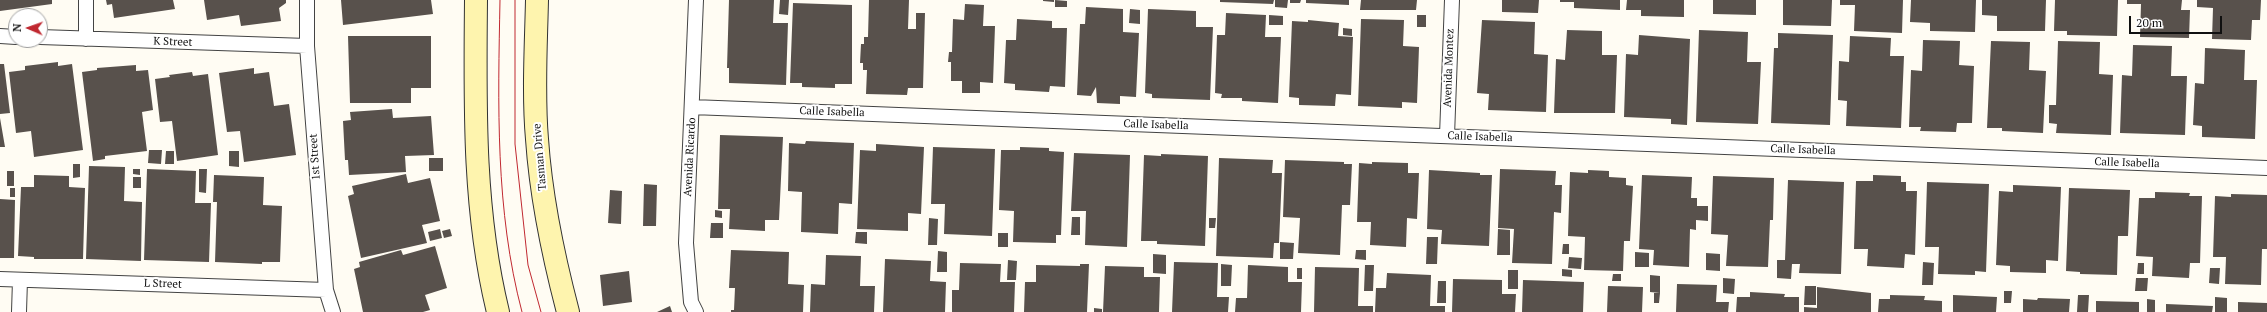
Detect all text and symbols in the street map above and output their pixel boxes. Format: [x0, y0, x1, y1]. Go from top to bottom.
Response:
north arrow [8, 8, 48, 48]
scale bar [2131, 8, 2224, 34]
text: 20 m [2136, 15, 2162, 30]
text: N [10, 23, 24, 32]
street label: Avenida Montez [1441, 28, 1457, 108]
street label: K Street [153, 35, 193, 49]
street label: Calle Isabella [799, 104, 865, 120]
street label: Avenida Ricardo [681, 117, 699, 197]
street label: Calle Isabella [1123, 117, 1189, 133]
street label: Tasman Drive [530, 123, 550, 191]
street label: Calle Isabella [1447, 129, 1513, 145]
street label: 1st Street [307, 133, 323, 181]
street label: Calle Isabella [1770, 142, 1836, 158]
street label: Calle Isabella [2094, 155, 2160, 171]
street label: L Street [144, 277, 182, 291]

